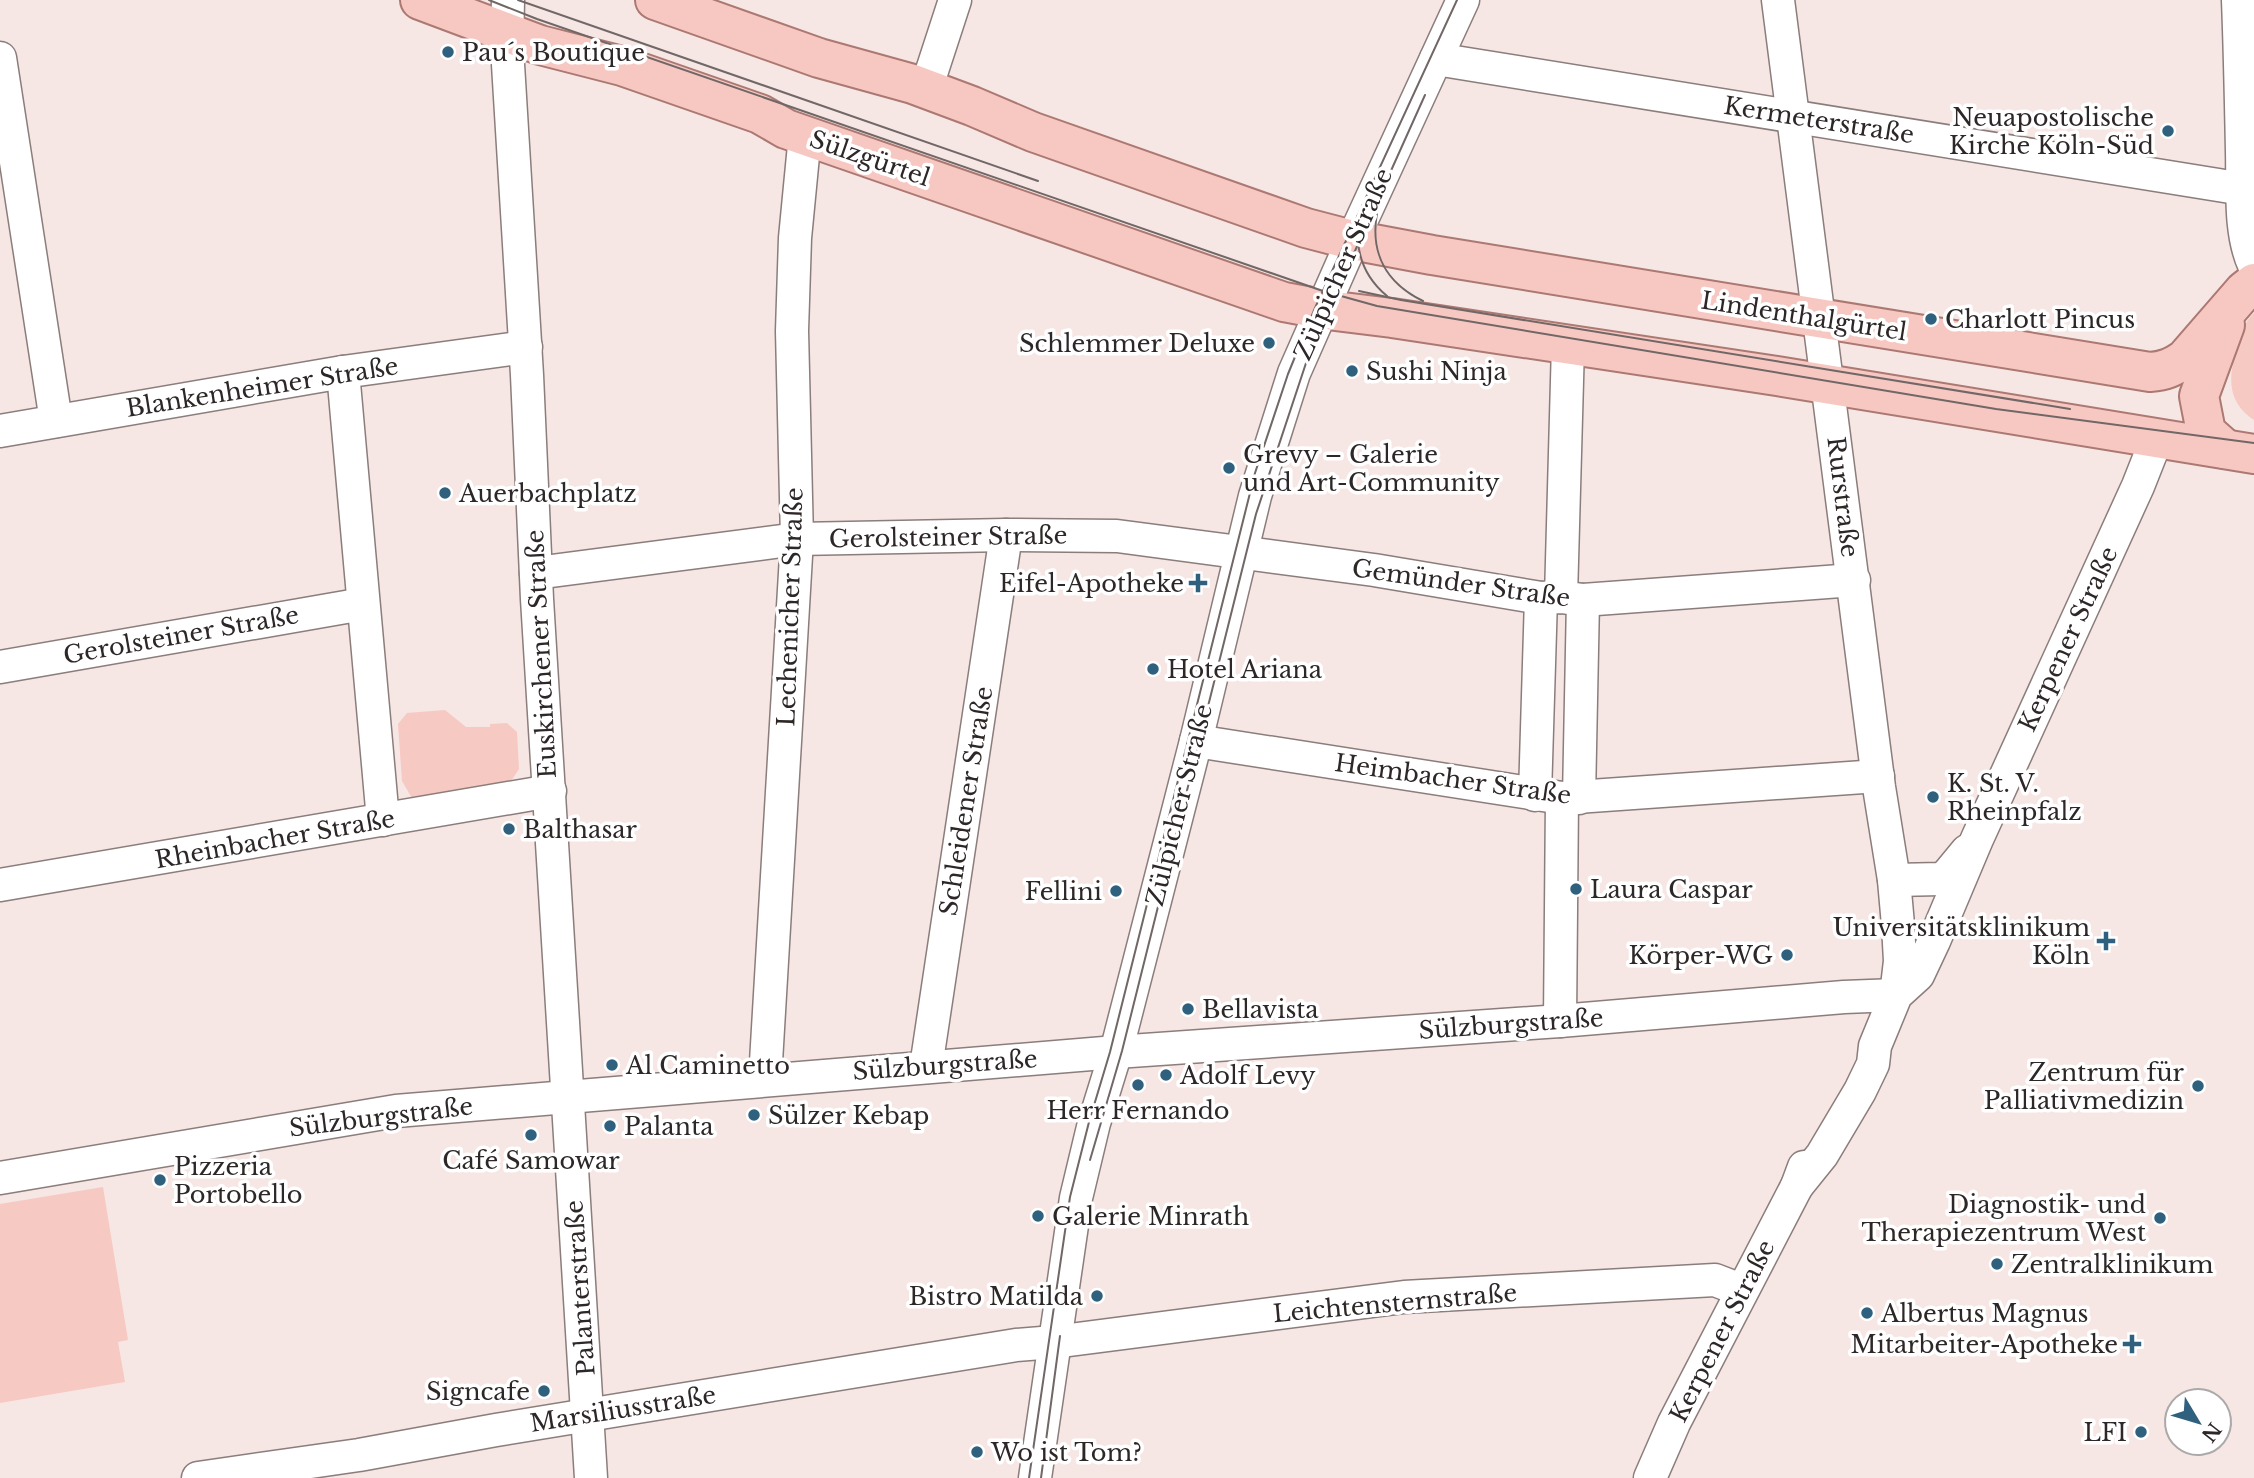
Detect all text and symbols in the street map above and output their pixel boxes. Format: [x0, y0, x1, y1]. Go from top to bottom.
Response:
place label: Pau´s Boutique [462, 38, 645, 67]
marker: Pau´s Boutique [440, 44, 456, 60]
street label: Kermeterstraße [1722, 91, 1916, 149]
place label: Neuapostolische Kirche Köln-Süd [1949, 103, 2154, 160]
marker: Neuapostolische Kirche Köln-Süd [2160, 123, 2176, 139]
street label: Sülzgürtel [806, 124, 934, 192]
street label: Zülpicher Straße [1288, 164, 1398, 364]
street label: Lindenthalgürtel [1699, 285, 1909, 347]
place label: Charlott Pincus [1945, 305, 2135, 334]
marker: Charlott Pincus [1923, 311, 1939, 327]
place label: Schlemmer Deluxe [1019, 329, 1255, 358]
marker: Schlemmer Deluxe [1261, 335, 1277, 351]
street label: Blankenheimer Straße [124, 351, 400, 423]
place label: Sushi Ninja [1366, 357, 1507, 386]
marker: Sushi Ninja [1344, 363, 1360, 379]
street label: Rurstraße [1821, 435, 1865, 559]
place label: Grevy – Galerie und Art-Community [1243, 440, 1500, 497]
marker: Grevy – Galerie und Art-Community [1221, 460, 1237, 476]
place label: Auerbachplatz [458, 479, 637, 508]
marker: Auerbachplatz [437, 485, 453, 501]
street label: Lechenicher Straße [771, 487, 809, 727]
street label: Gerolsteiner Straße [828, 520, 1068, 554]
street label: Euskirchener Straße [520, 529, 562, 779]
street label: Kerpener Straße [2012, 542, 2124, 736]
street label: Gemünder Straße [1350, 553, 1572, 613]
place label: Eifel-Apotheke [999, 569, 1184, 598]
marker: Eifel-Apotheke [1190, 575, 1206, 591]
street label: Gerolsteiner Straße [61, 600, 301, 670]
place label: Hotel Ariana [1167, 655, 1323, 684]
marker: Hotel Ariana [1145, 661, 1161, 677]
street label: Schleidener Straße [934, 684, 998, 918]
street label: Zülpicher Straße [1140, 701, 1218, 909]
street label: Heimbacher Straße [1333, 748, 1573, 810]
place label: K. St. V. Rheinpfalz [1947, 769, 2082, 826]
marker: K. St. V. Rheinpfalz [1925, 789, 1941, 805]
street label: Rheinbacher Straße [153, 804, 397, 874]
place label: Balthasar [523, 815, 638, 844]
marker: Balthasar [501, 821, 517, 837]
place label: Laura Caspar [1590, 875, 1753, 904]
place label: Fellini [1025, 877, 1102, 906]
marker: Laura Caspar [1568, 881, 1584, 897]
marker: Fellini [1108, 883, 1124, 899]
place label: Universitätsklinikum Köln [1833, 913, 2090, 970]
marker: Universitätsklinikum Köln [2096, 931, 2116, 951]
place label: Körper-WG [1629, 941, 1773, 970]
marker: Körper-WG [1779, 947, 1795, 963]
place label: Bellavista [1202, 995, 1319, 1024]
marker: Bellavista [1180, 1001, 1196, 1017]
street label: Sülzburgstraße [1418, 1003, 1604, 1045]
street label: Sülzburgstraße [852, 1044, 1038, 1086]
place label: Al Caminetto [625, 1051, 790, 1080]
marker: Al Caminetto [604, 1057, 620, 1073]
place label: Zentrum für Palliativmedizin [1984, 1058, 2185, 1115]
place label: Adolf Levy [1179, 1061, 1316, 1090]
marker: Adolf Levy [1158, 1067, 1174, 1083]
marker: Herr Fernando [1130, 1077, 1146, 1093]
marker: Zentrum für Palliativmedizin [2190, 1078, 2206, 1094]
street label: Sülzburgstraße [287, 1091, 475, 1143]
place label: Herr Fernando [1046, 1096, 1230, 1125]
place label: Sülzer Kebap [768, 1101, 929, 1130]
marker: Sülzer Kebap [746, 1107, 762, 1123]
place label: Palanta [624, 1112, 714, 1141]
marker: Palanta [602, 1118, 618, 1134]
marker: Café Samowar [523, 1127, 539, 1143]
place label: Café Samowar [442, 1146, 620, 1175]
place label: Pizzeria Portobello [174, 1152, 302, 1209]
marker: Pizzeria Portobello [152, 1172, 168, 1188]
place label: Diagnostik- und Therapiezentrum West [1861, 1190, 2146, 1247]
street label: Palanterstraße [559, 1199, 601, 1377]
place label: Galerie Minrath [1052, 1202, 1249, 1231]
marker: Galerie Minrath [1030, 1208, 1046, 1224]
marker: Diagnostik- und Therapiezentrum West [2152, 1210, 2168, 1226]
street label: Kerpener Straße [1664, 1235, 1780, 1427]
place label: Zentralklinikum [2011, 1250, 2214, 1279]
marker: Zentralklinikum [1989, 1256, 2005, 1272]
street label: Leichtensternstraße [1272, 1278, 1518, 1328]
place label: Bistro Matilda [909, 1282, 1084, 1311]
marker: Bistro Matilda [1089, 1288, 1105, 1304]
place label: Albertus Magnus [1880, 1299, 2089, 1328]
marker: Albertus Magnus [1859, 1305, 1875, 1321]
place label: Mitarbeiter-Apotheke [1851, 1330, 2118, 1359]
marker: Mitarbeiter-Apotheke [2124, 1336, 2140, 1352]
place label: Signcafe [426, 1377, 530, 1406]
street label: Marsiliusstraße [528, 1380, 718, 1438]
marker: Signcafe [536, 1383, 552, 1399]
north arrow [2163, 1387, 2233, 1457]
place label: LFI [2084, 1418, 2127, 1447]
text: N [2196, 1418, 2226, 1446]
marker: LFI [2133, 1424, 2149, 1440]
place label: Wo ist Tom? [990, 1438, 1142, 1467]
marker: Wo ist Tom? [969, 1444, 985, 1460]

